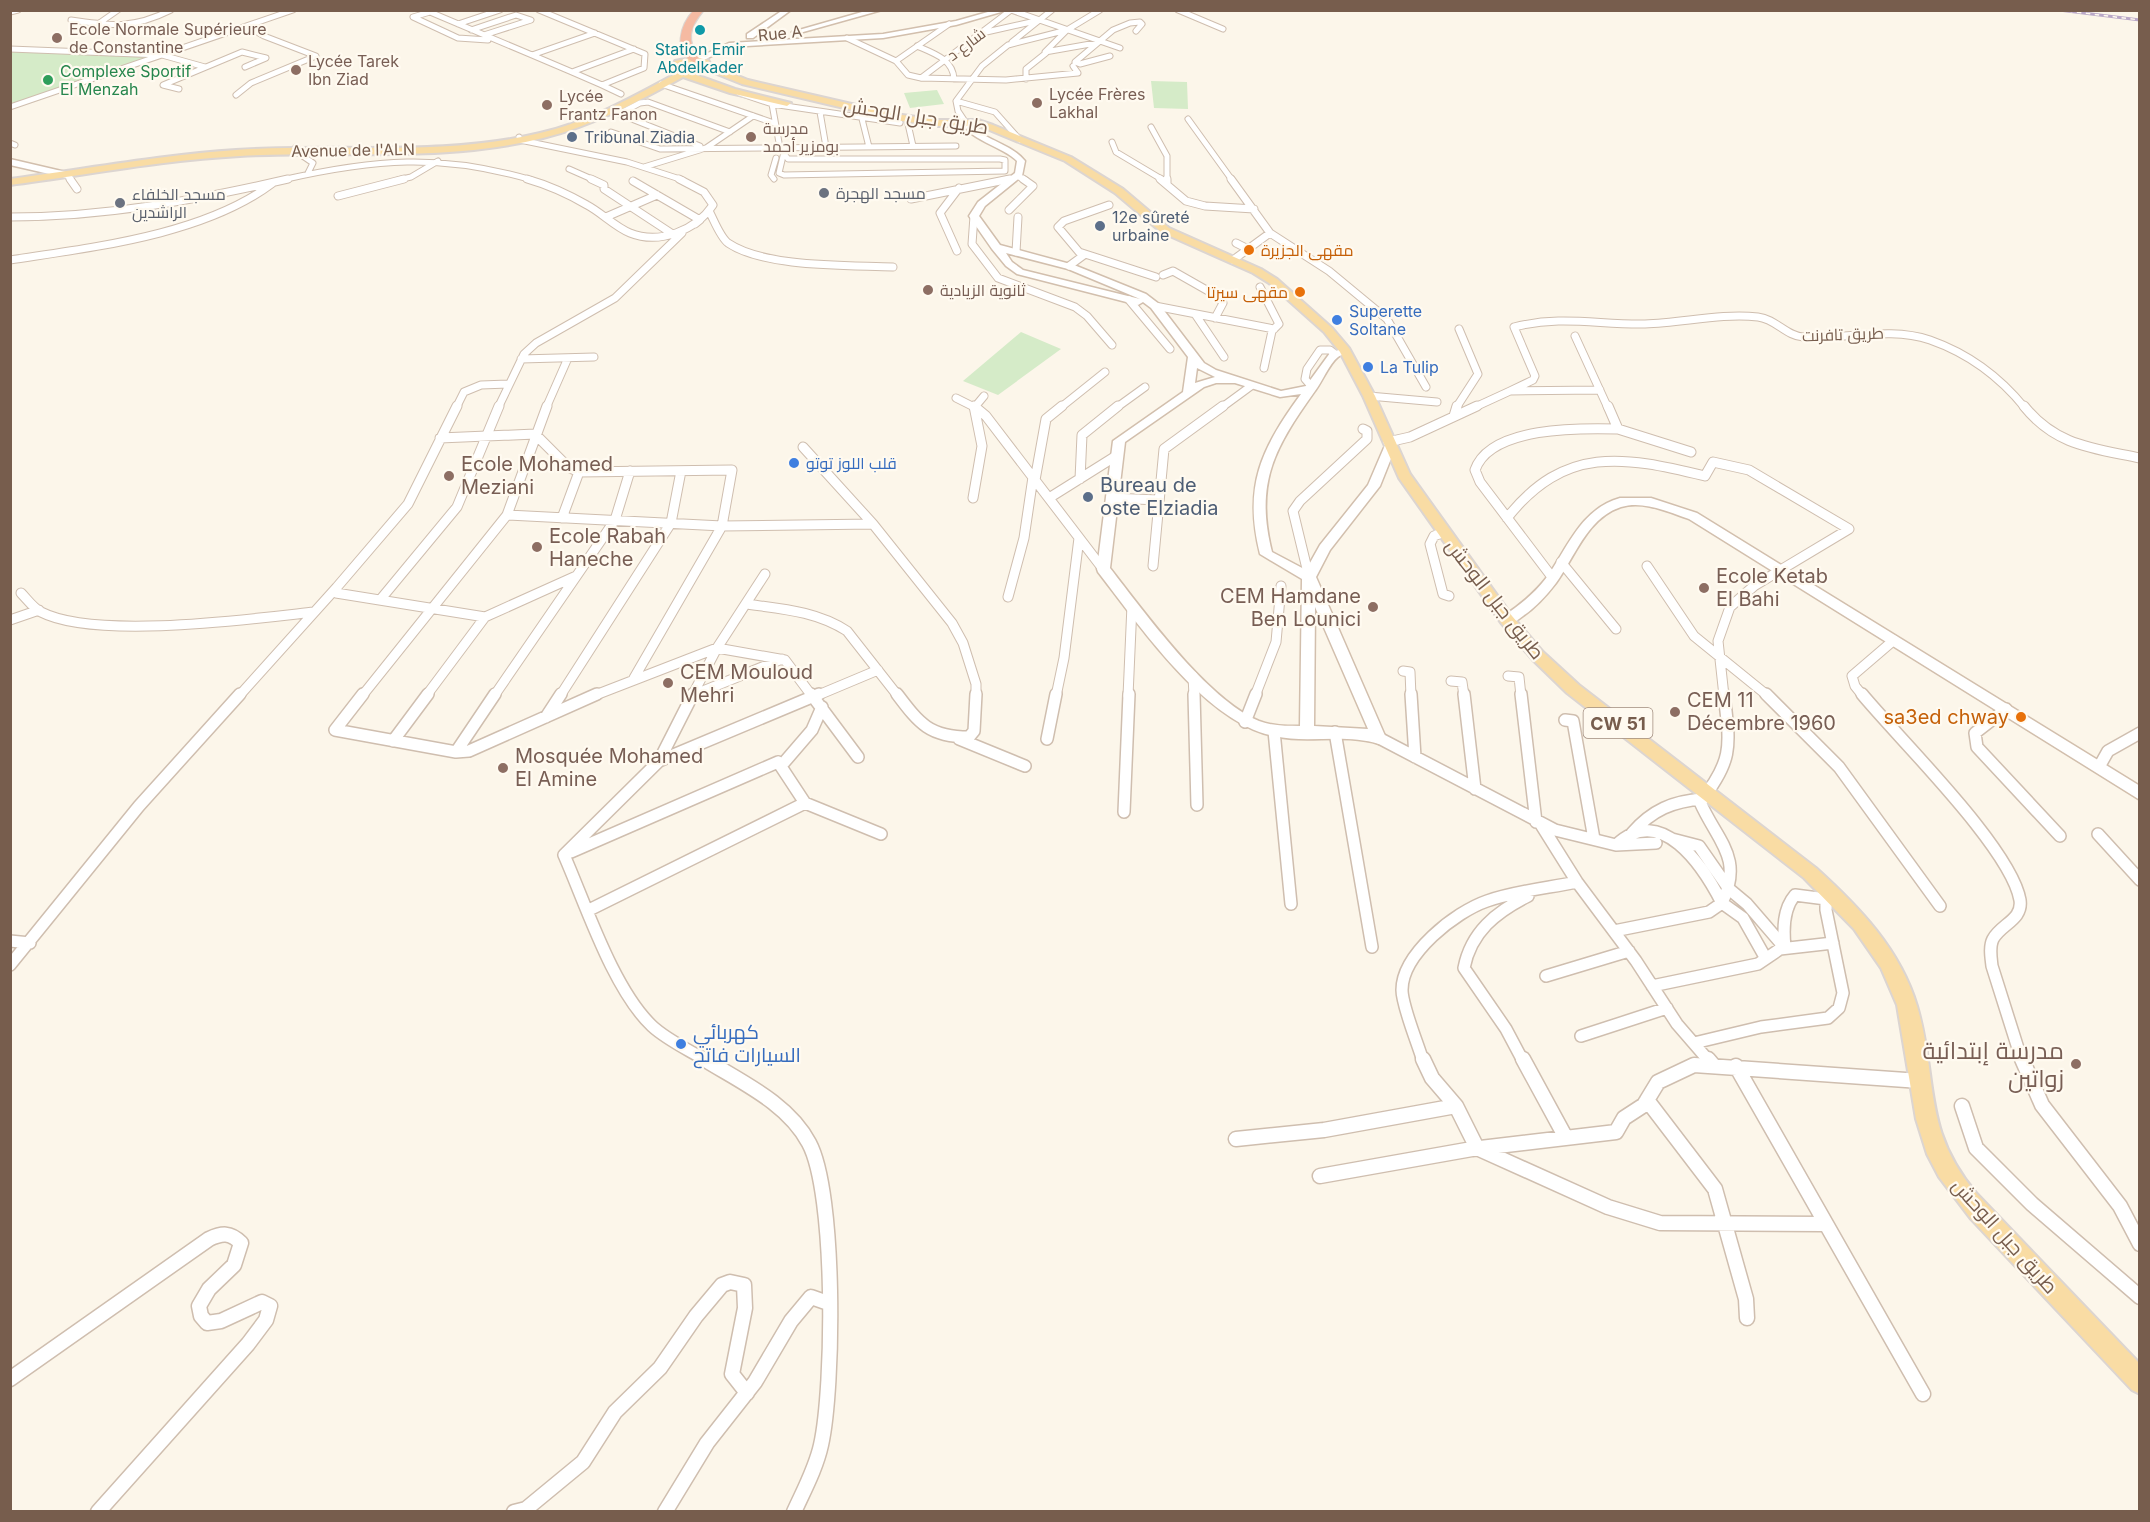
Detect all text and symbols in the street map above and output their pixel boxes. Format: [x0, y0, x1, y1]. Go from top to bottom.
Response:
place label: Ecole Normale Supérieure de Constantine [69, 19, 267, 57]
street label: Rue A [757, 21, 803, 45]
marker: Station Emir Abdelkader [693, 23, 707, 37]
street label: شارع د [943, 23, 990, 67]
marker: Ecole Normale Supérieure de Constantine [50, 31, 64, 45]
place label: Station Emir Abdelkader [655, 39, 745, 77]
place label: Lycée Tarek Ibn Ziad [308, 51, 399, 89]
place label: Complexe Sportif El Menzah [60, 61, 191, 99]
marker: Lycée Tarek Ibn Ziad [289, 63, 303, 77]
marker: Complexe Sportif El Menzah [41, 73, 55, 87]
place label: Lycée Frères Lakhal [1049, 84, 1146, 122]
place label: Lycée Frantz Fanon [559, 86, 658, 124]
street label: طريق جبل الوحش [842, 93, 990, 140]
marker: Lycée Frères Lakhal [1030, 96, 1044, 110]
marker: Lycée Frantz Fanon [540, 98, 554, 112]
place label: مدرسة بومزير أحمد [763, 118, 839, 156]
place label: Tribunal Ziadia [584, 127, 695, 147]
marker: Tribunal Ziadia [565, 130, 579, 144]
marker: مدرسة بومزير أحمد [744, 130, 758, 144]
street label: Avenue de l'ALN [291, 139, 415, 161]
place label: مسجد الهجرة [836, 183, 926, 204]
place label: مسجد الخلفاء الراشدين [132, 184, 226, 223]
marker: مسجد الهجرة [817, 186, 831, 200]
marker: مسجد الخلفاء الراشدين [113, 196, 127, 210]
place label: 12e sûreté urbaine [1112, 207, 1190, 245]
marker: 12e sûreté urbaine [1093, 219, 1107, 233]
place label: مقهى الجزيرة [1261, 240, 1354, 261]
marker: مقهى الجزيرة [1242, 243, 1256, 257]
place label: ثانوية الزيادية [940, 280, 1026, 300]
place label: مقهى سيرتا [1207, 282, 1288, 303]
marker: ثانوية الزيادية [921, 283, 935, 297]
marker: مقهى سيرتا [1293, 285, 1307, 299]
place label: Superette Soltane [1349, 301, 1422, 339]
marker: Superette Soltane [1330, 313, 1344, 327]
street label: طريق تافرنت [1802, 323, 1884, 346]
place label: La Tulip [1380, 357, 1439, 377]
marker: La Tulip [1361, 360, 1375, 374]
place label: Ecole Mohamed Meziani [461, 452, 613, 499]
place label: قلب اللوز توتو [806, 453, 897, 473]
marker: قلب اللوز توتو [787, 456, 801, 470]
marker: Ecole Mohamed Meziani [442, 469, 456, 483]
place label: Bureau de oste Elziadia [1100, 473, 1219, 520]
marker: Bureau de oste Elziadia [1081, 490, 1095, 504]
place label: Ecole Rabah Haneche [549, 524, 666, 571]
street label: طريق جبل الوحش [1440, 534, 1550, 665]
marker: Ecole Rabah Haneche [530, 540, 544, 554]
place label: Ecole Ketab El Bahi [1716, 564, 1828, 611]
marker: Ecole Ketab El Bahi [1697, 581, 1711, 595]
place label: CEM Hamdane Ben Lounici [1220, 584, 1361, 631]
marker: CEM Hamdane Ben Lounici [1366, 600, 1380, 614]
place label: CEM Mouloud Mehri [680, 660, 813, 707]
marker: CEM Mouloud Mehri [661, 676, 675, 690]
place label: CEM 11 Décembre 1960 [1687, 688, 1836, 735]
marker: CEM 11 Décembre 1960 [1668, 705, 1682, 719]
place label: sa3ed chway [1884, 705, 2009, 729]
road number: CW 51 [1584, 708, 1652, 738]
marker: sa3ed chway [2014, 710, 2028, 724]
place label: Mosquée Mohamed El Amine [515, 744, 703, 791]
marker: Mosquée Mohamed El Amine [496, 761, 510, 775]
place label: كهربائي السيارات فاتح [693, 1020, 801, 1069]
place label: مدرسة إبتدائية زواتين [1922, 1036, 2064, 1093]
marker: كهربائي السيارات فاتح [674, 1037, 688, 1051]
marker: مدرسة إبتدائية زواتين [2069, 1057, 2083, 1071]
street label: طريق جبل الوحش [1946, 1174, 2063, 1299]

